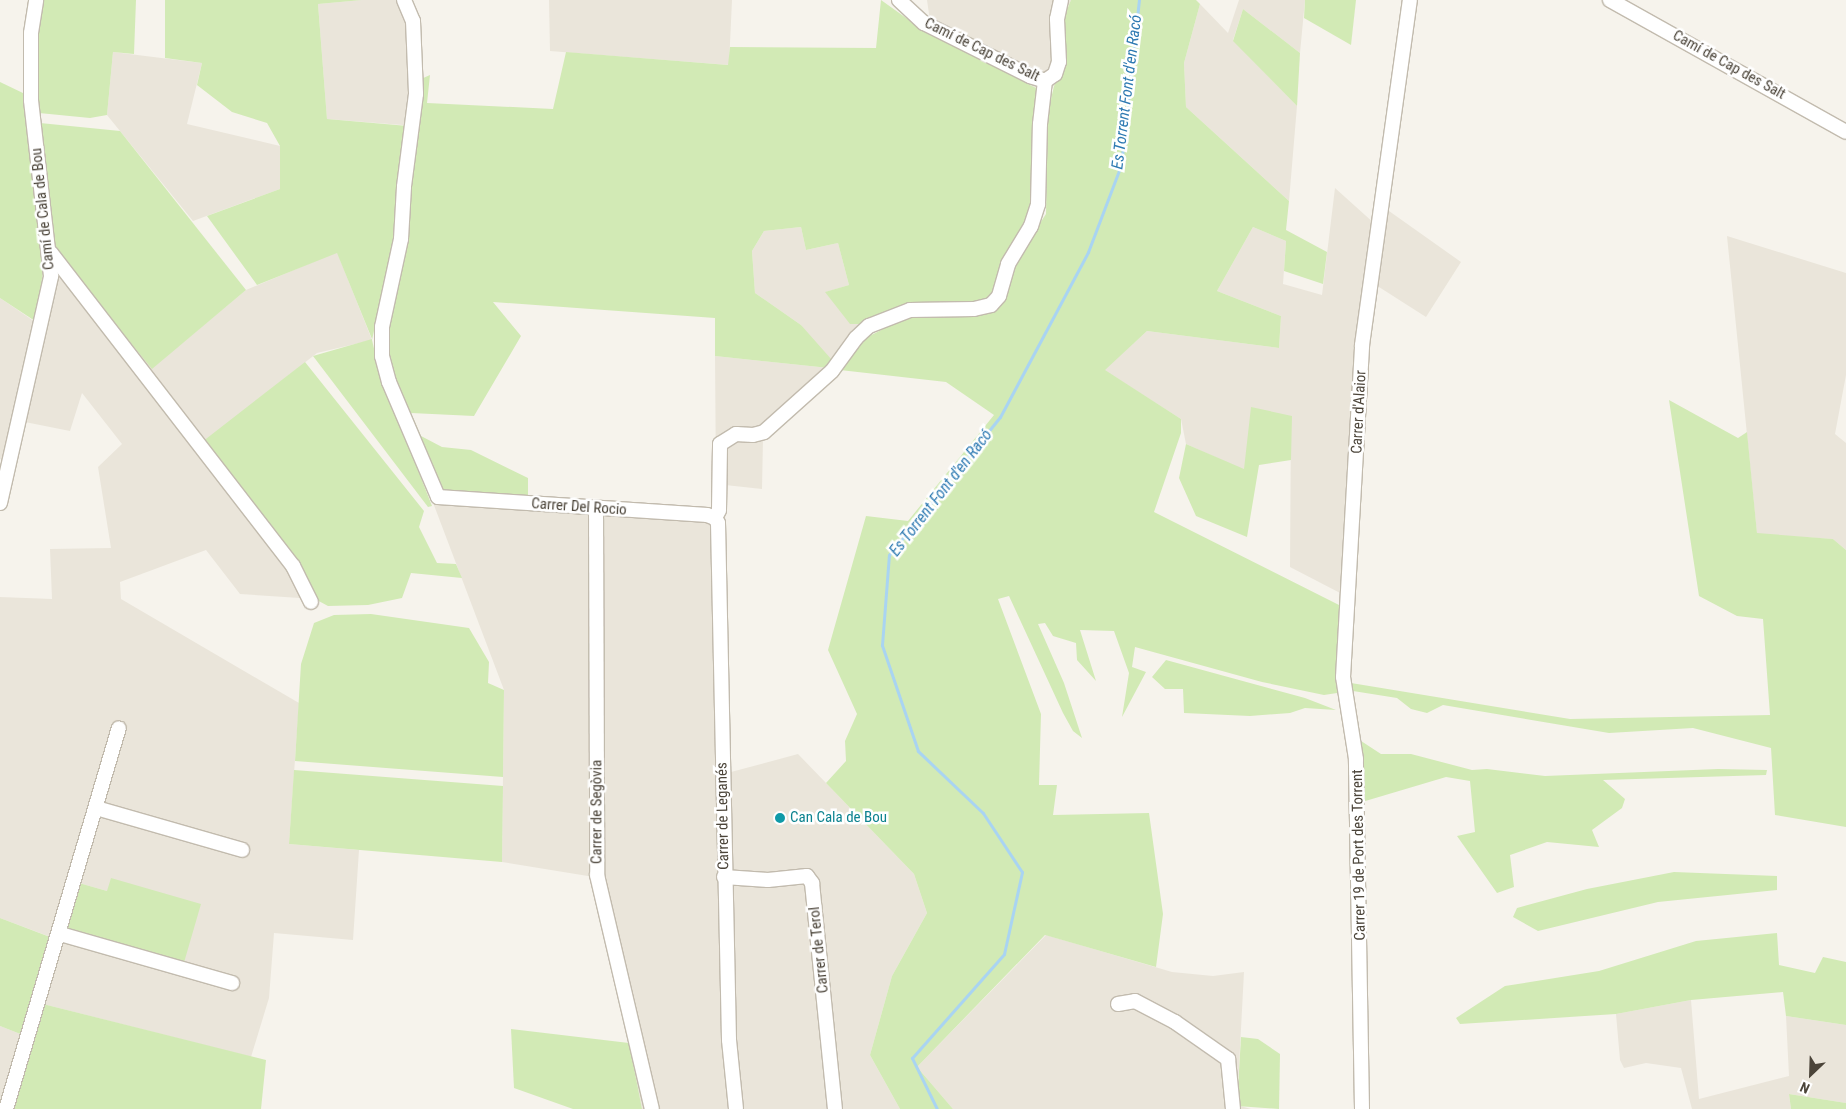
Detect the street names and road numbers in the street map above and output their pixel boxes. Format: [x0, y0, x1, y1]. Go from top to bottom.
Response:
street label: Camí de Cap des Salt [921, 14, 1043, 86]
street label: Camí de Cap des Salt [1670, 27, 1788, 103]
street label: Camí de Cala de Bou [28, 147, 58, 271]
street label: Carrer d'Alaior [1348, 370, 1370, 454]
street label: Carrer Del Rocio [531, 495, 627, 519]
street label: Carrer de Segòvia [588, 760, 606, 864]
street label: Carrer de Leganés [713, 762, 733, 870]
street label: Carrer 19 de Port des Torrent [1349, 769, 1369, 941]
street label: Carrer de Terol [805, 906, 833, 994]

